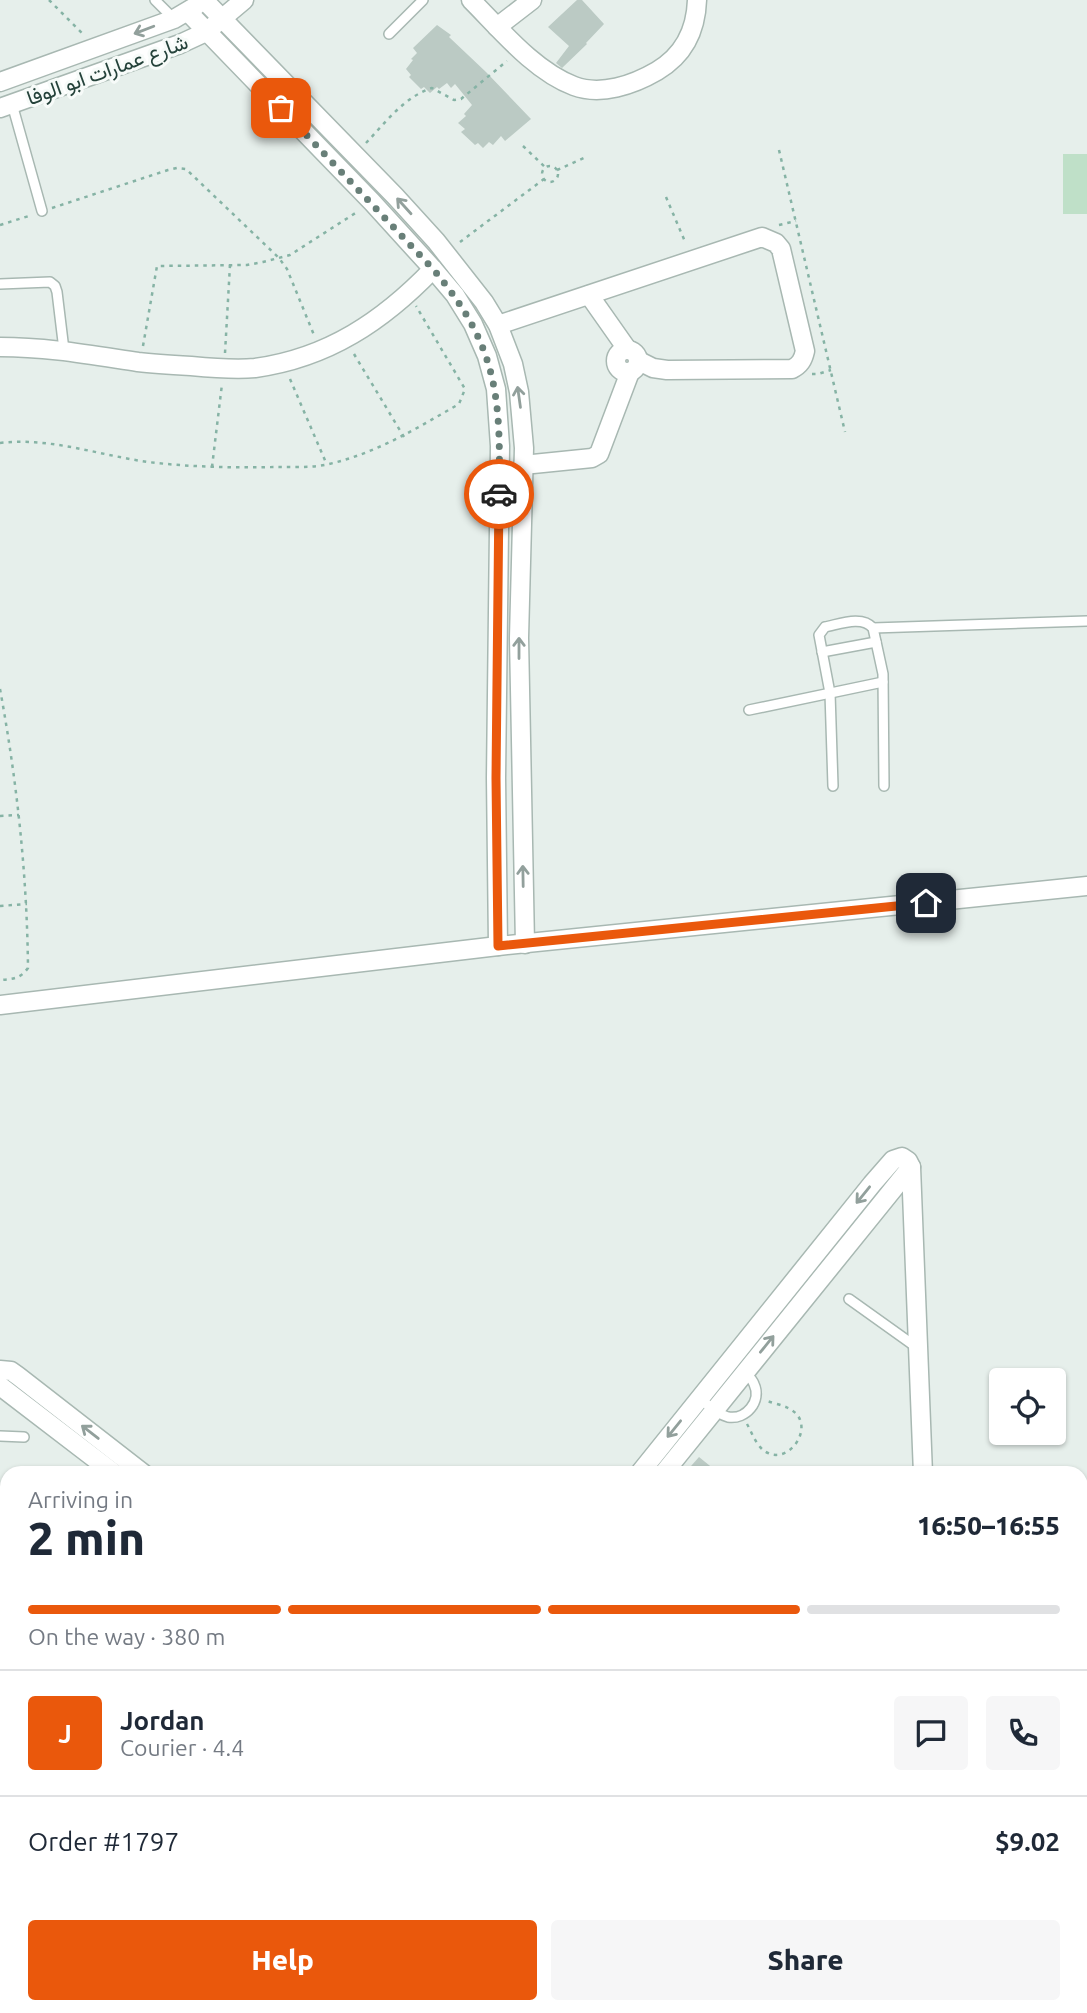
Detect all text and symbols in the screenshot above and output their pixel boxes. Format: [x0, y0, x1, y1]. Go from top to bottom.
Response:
one-way arrow [133, 24, 155, 37]
street label: شارع عمارات ابو الوفا [23, 29, 192, 112]
pin [251, 78, 311, 138]
icon: bag [262, 89, 300, 127]
one-way arrow [396, 197, 412, 215]
one-way arrow [513, 386, 526, 409]
courier [464, 459, 534, 529]
icon: car [480, 475, 518, 513]
one-way arrow [513, 637, 526, 660]
one-way arrow [516, 865, 530, 888]
pin [896, 873, 956, 933]
icon: home [907, 884, 945, 922]
one-way arrow [856, 1185, 871, 1203]
one-way arrow [760, 1336, 775, 1354]
map controls [989, 1368, 1066, 1445]
button: locate [989, 1368, 1066, 1445]
one-way arrow [667, 1419, 682, 1438]
one-way arrow [81, 1424, 100, 1439]
text: Arriving in [28, 1487, 133, 1512]
text: 16:50–16:55 [917, 1511, 1060, 1540]
text: 2 min [28, 1512, 145, 1564]
text: On the way · 380 m [28, 1624, 225, 1649]
button: chat [894, 1696, 968, 1770]
button: phone [986, 1696, 1060, 1770]
text: Jordan [120, 1706, 205, 1735]
text: J [58, 1719, 72, 1748]
text: Courier · 4.4 [120, 1735, 244, 1760]
text: Order #1797 [28, 1827, 179, 1856]
text: $9.02 [995, 1827, 1060, 1856]
button: Help [28, 1920, 537, 2000]
button: Share [551, 1920, 1060, 2000]

